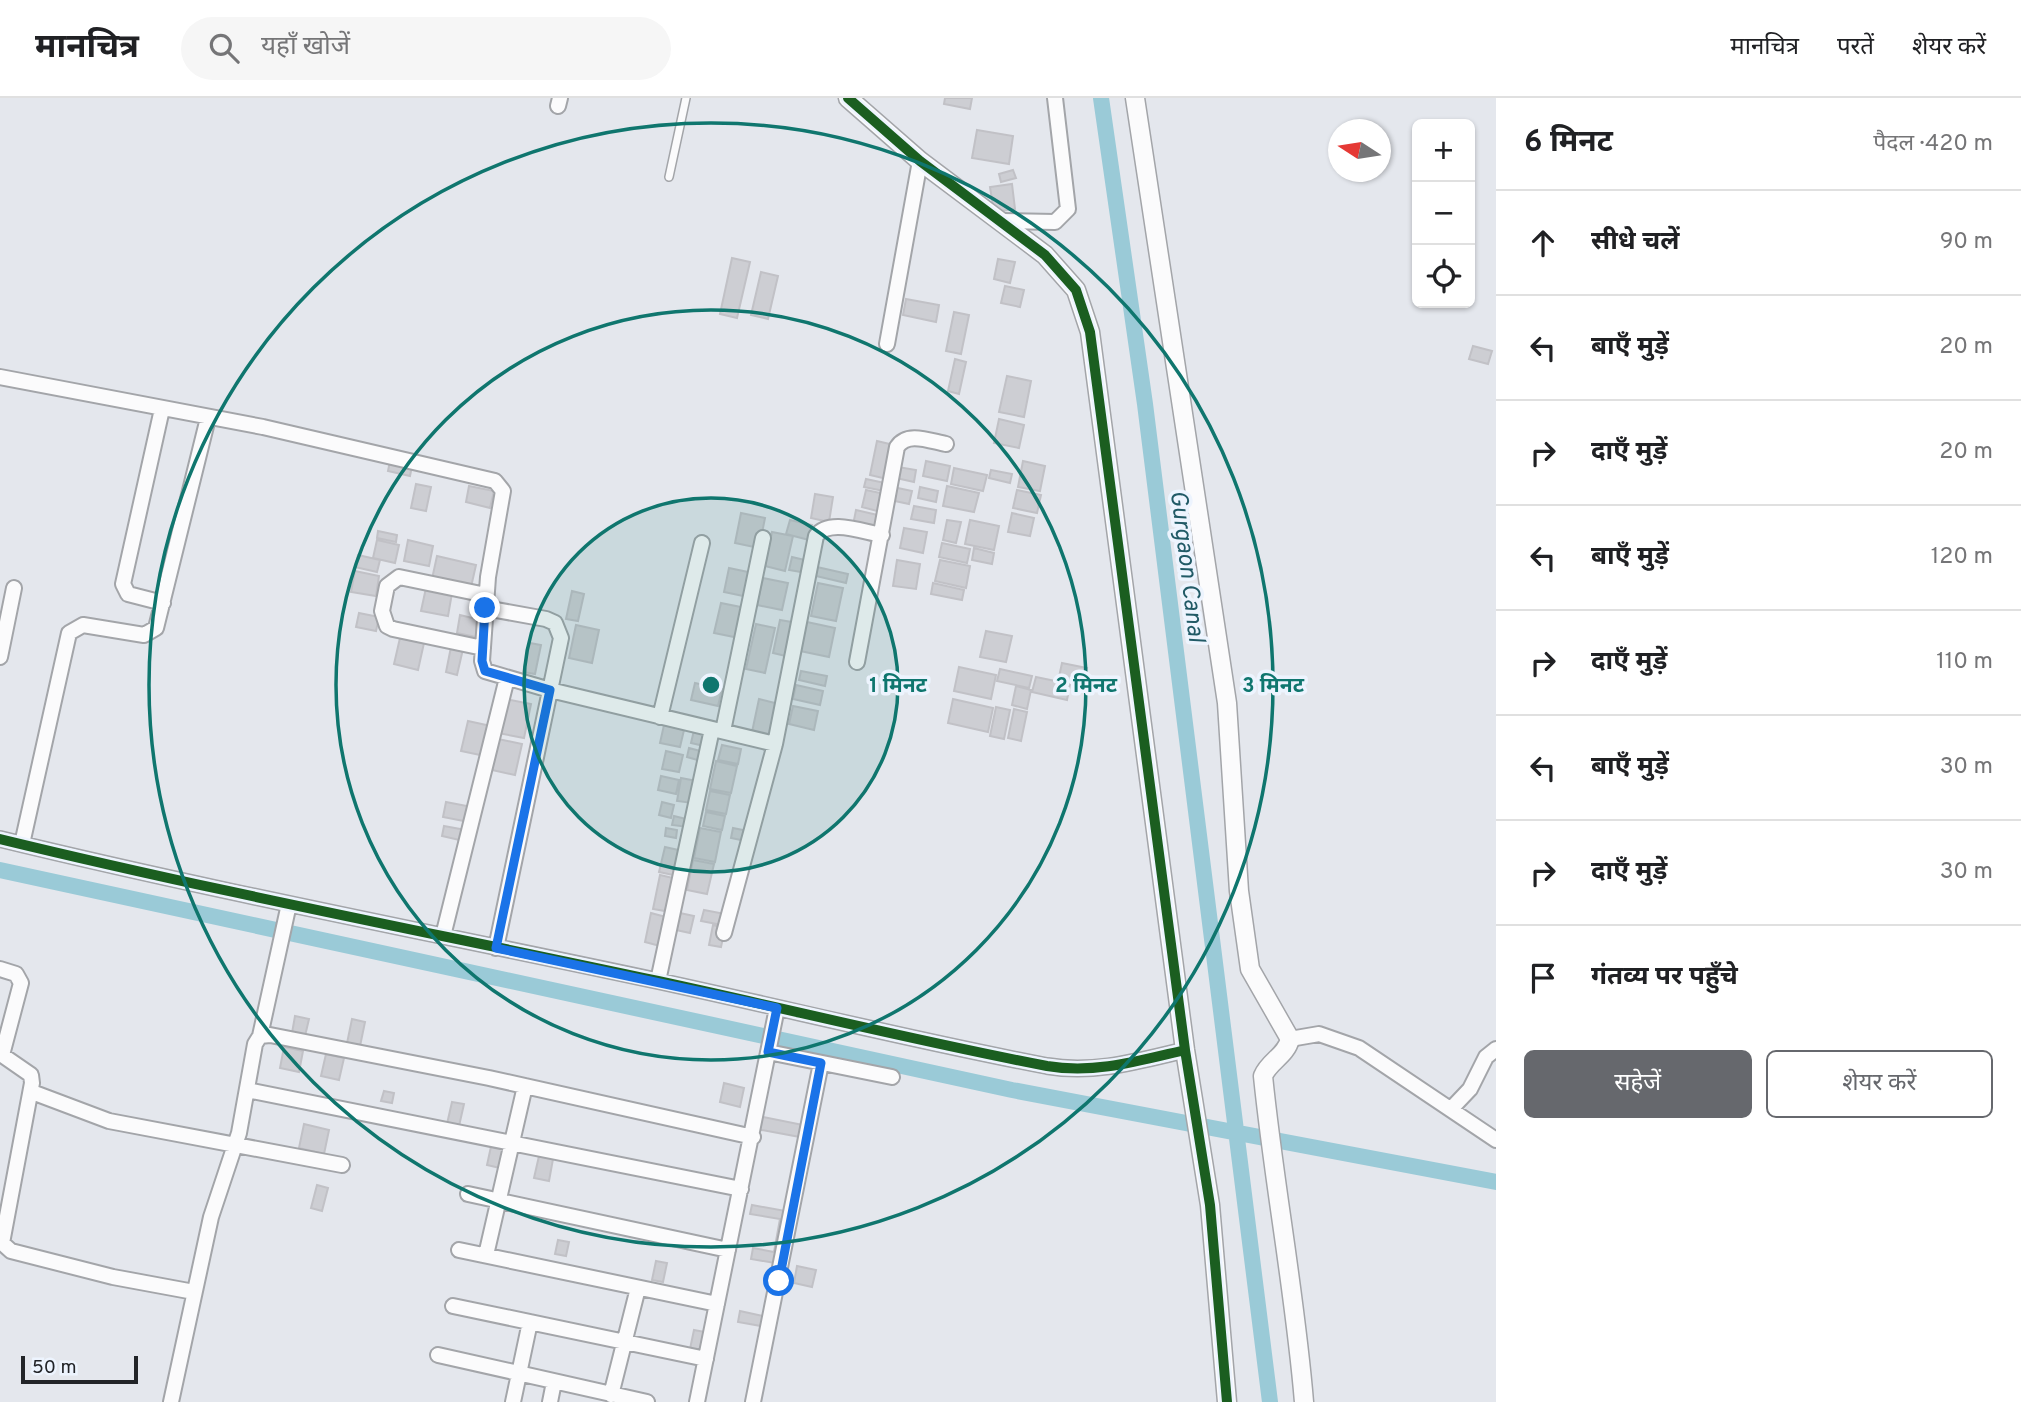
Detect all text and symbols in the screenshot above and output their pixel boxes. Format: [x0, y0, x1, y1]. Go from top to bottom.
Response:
search box [181, 17, 671, 80]
text: मानचित्र [35, 28, 139, 70]
icon: search [205, 29, 243, 67]
text: यहाँ खोजें [261, 31, 350, 64]
text: मानचित्र [1730, 33, 1799, 63]
text: परतें [1837, 33, 1874, 63]
text: शेयर करें [1912, 33, 1986, 63]
north arrow [1328, 119, 1391, 182]
map controls [1412, 119, 1475, 308]
button: + [1412, 119, 1475, 182]
text: 6 मिनट [1524, 125, 1613, 162]
text: पैदल · 420 m [1873, 130, 1993, 159]
button: − [1412, 182, 1475, 245]
icon: ahead [1524, 224, 1562, 262]
text: सीधे चलें [1591, 226, 1679, 259]
text: 90 m [1940, 228, 1993, 257]
button: locate [1412, 245, 1475, 308]
icon: left [1524, 329, 1562, 367]
text: बाएँ मुड़ें [1591, 331, 1669, 364]
text: 20 m [1939, 333, 1993, 362]
icon: right [1524, 434, 1562, 472]
text: दाएँ मुड़ें [1591, 436, 1667, 469]
text: 20 m [1939, 438, 1993, 467]
water label: Gurgaon Canal [1162, 489, 1210, 646]
icon: left [1524, 539, 1562, 577]
text: बाएँ मुड़ें [1591, 541, 1669, 574]
text: 120 m [1931, 543, 1993, 572]
route end [469, 592, 500, 623]
icon: right [1524, 644, 1562, 682]
text: दाएँ मुड़ें [1591, 646, 1667, 679]
text: 110 m [1936, 648, 1993, 677]
centre of rings [699, 673, 723, 697]
text: 1 मिनट [869, 673, 928, 700]
text: 2 मिनट [1055, 673, 1118, 700]
text: 3 मिनट [1242, 673, 1305, 700]
icon: left [1524, 749, 1562, 787]
text: बाएँ मुड़ें [1591, 751, 1669, 784]
text: 30 m [1940, 753, 1993, 782]
icon: right [1524, 854, 1562, 892]
text: दाएँ मुड़ें [1591, 856, 1667, 889]
text: 30 m [1940, 858, 1993, 887]
icon: arrive [1524, 959, 1562, 997]
text: गंतव्य पर पहुँचे [1591, 961, 1738, 994]
button: सहेजें [1524, 1050, 1752, 1118]
button: शेयर करें [1766, 1050, 1993, 1118]
route start [763, 1265, 794, 1296]
scale bar [21, 1353, 138, 1385]
text: 50 m [32, 1356, 77, 1380]

